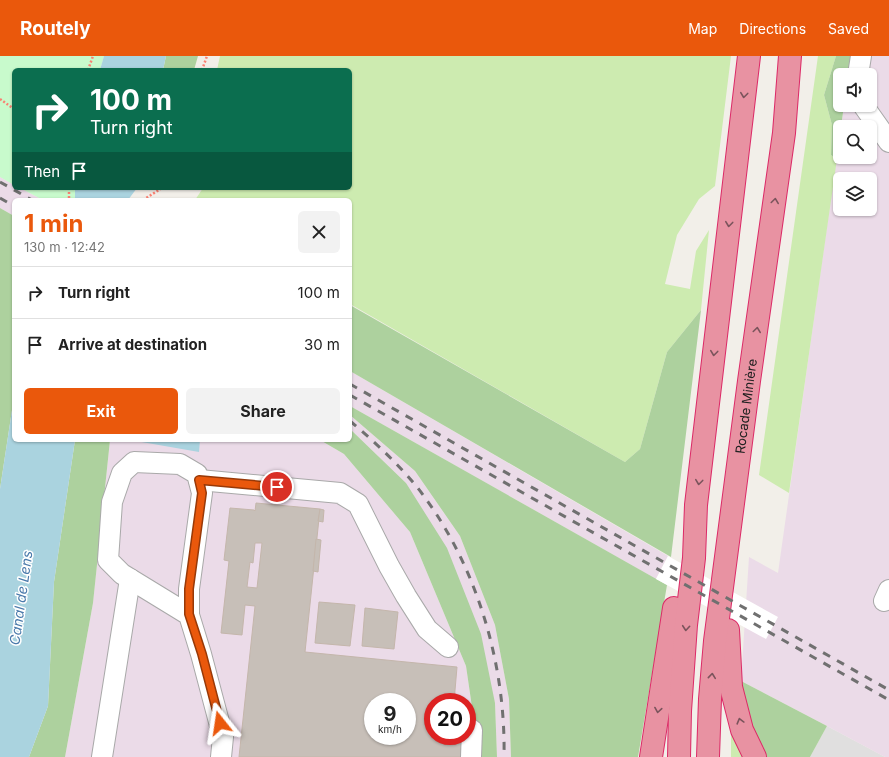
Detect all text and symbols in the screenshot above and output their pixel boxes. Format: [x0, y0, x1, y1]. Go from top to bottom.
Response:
text: Routely [20, 17, 91, 40]
text: Map [688, 20, 717, 37]
text: Directions [739, 20, 806, 37]
text: Saved [828, 20, 869, 37]
map controls [833, 68, 877, 216]
button: sound [833, 68, 877, 112]
text: 100 m [90, 83, 172, 117]
icon: right [24, 84, 76, 136]
one-way arrow [740, 92, 749, 98]
text: Turn right [90, 117, 173, 138]
button: search [833, 120, 877, 164]
icon: arrive [68, 160, 90, 182]
text: Then [24, 162, 60, 181]
button: layers [833, 172, 877, 216]
one-way arrow [770, 198, 779, 204]
text: 1 min [24, 209, 83, 238]
button: close [298, 211, 340, 253]
one-way arrow [725, 221, 734, 227]
text: 130 m · 12:42 [24, 239, 105, 255]
icon: right [24, 282, 46, 304]
text: Turn right [58, 283, 130, 302]
text: 100 m [298, 283, 340, 302]
one-way arrow [752, 327, 761, 333]
icon: arrive [24, 334, 46, 356]
text: Arrive at destination [58, 335, 207, 354]
text: 30 m [304, 335, 340, 354]
one-way arrow [710, 350, 719, 356]
street label: Rocade Minière [732, 358, 760, 455]
button: Exit [24, 388, 178, 434]
button: Share [186, 388, 340, 434]
pin [260, 470, 294, 504]
icon: arrive [266, 476, 288, 498]
one-way arrow [694, 479, 703, 485]
water label: Canal de Lens [5, 550, 36, 646]
one-way arrow [682, 625, 691, 631]
one-way arrow [707, 673, 716, 679]
speed limit sign: 20 [424, 693, 476, 745]
position arrow [199, 702, 241, 744]
text: 9 [383, 702, 396, 726]
one-way arrow [655, 706, 663, 713]
one-way arrow [736, 718, 745, 725]
text: km/h [378, 723, 402, 735]

